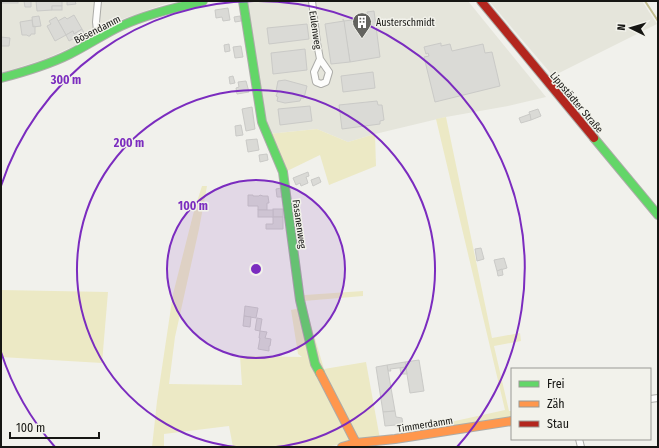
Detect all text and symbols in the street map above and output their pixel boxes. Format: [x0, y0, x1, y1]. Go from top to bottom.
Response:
north arrow [611, 8, 651, 48]
street label: Eulenweg [306, 10, 324, 50]
building icon: Austerschmidt [351, 11, 373, 39]
street label: Bösendamm [72, 13, 123, 47]
place label: Austerschmidt [376, 17, 436, 29]
text: N [615, 23, 628, 31]
street label: Lippstädter Straße [547, 70, 605, 136]
text: 300 m [50, 73, 81, 87]
text: 200 m [113, 136, 144, 150]
text: 100 m [178, 199, 208, 213]
street label: Fasanenweg [290, 199, 308, 250]
centre of rings [249, 262, 263, 276]
legend [511, 368, 651, 440]
text: Frei [547, 377, 565, 391]
text: Zäh [547, 397, 565, 411]
scale bar [10, 414, 99, 440]
street label: Timmerdamm [396, 415, 454, 435]
text: Stau [547, 417, 569, 431]
text: 100 m [16, 421, 45, 435]

